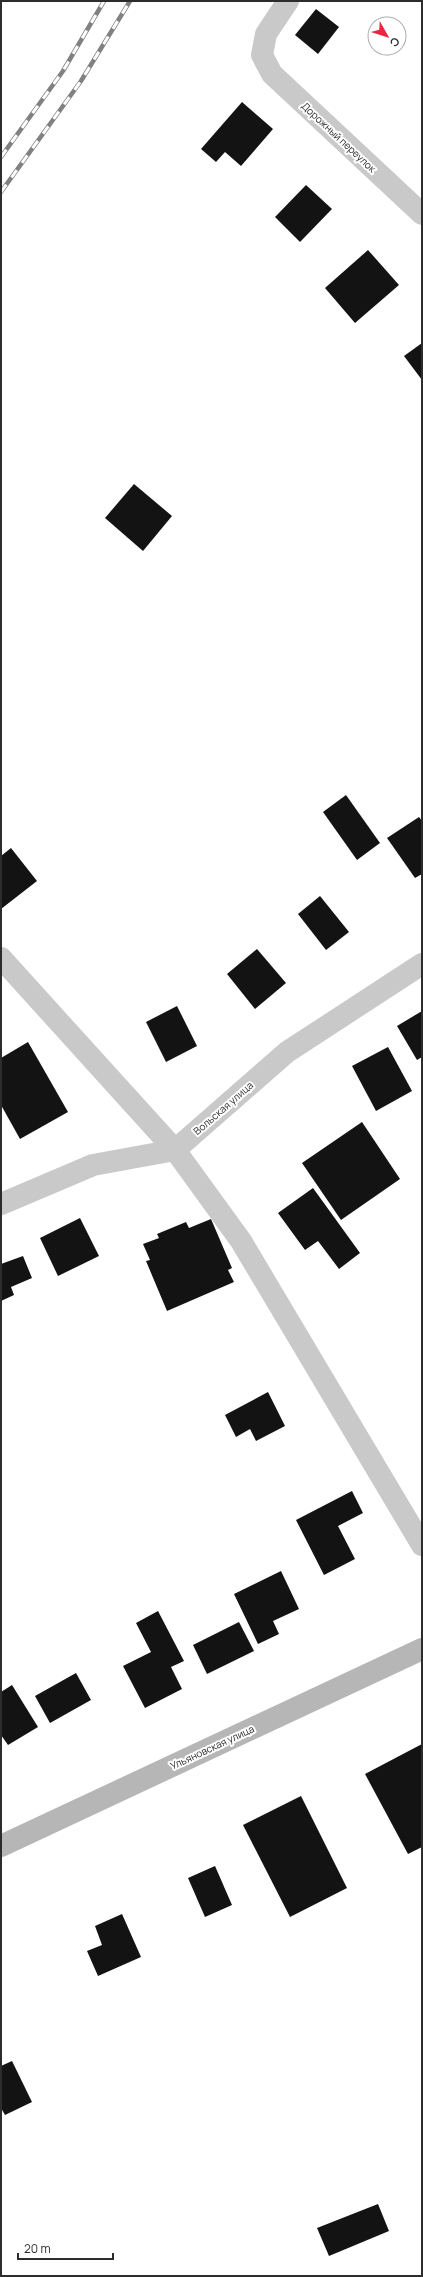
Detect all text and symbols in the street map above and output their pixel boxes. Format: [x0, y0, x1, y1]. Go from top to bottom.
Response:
north arrow [367, 16, 407, 56]
text: С [387, 35, 404, 50]
street label: Дорожный переулок [299, 99, 380, 176]
street label: Вольская улица [190, 1078, 256, 1138]
street label: Ульяновская улица [168, 1721, 256, 1773]
scale bar [18, 2235, 113, 2261]
text: 20 m [24, 2240, 51, 2257]

